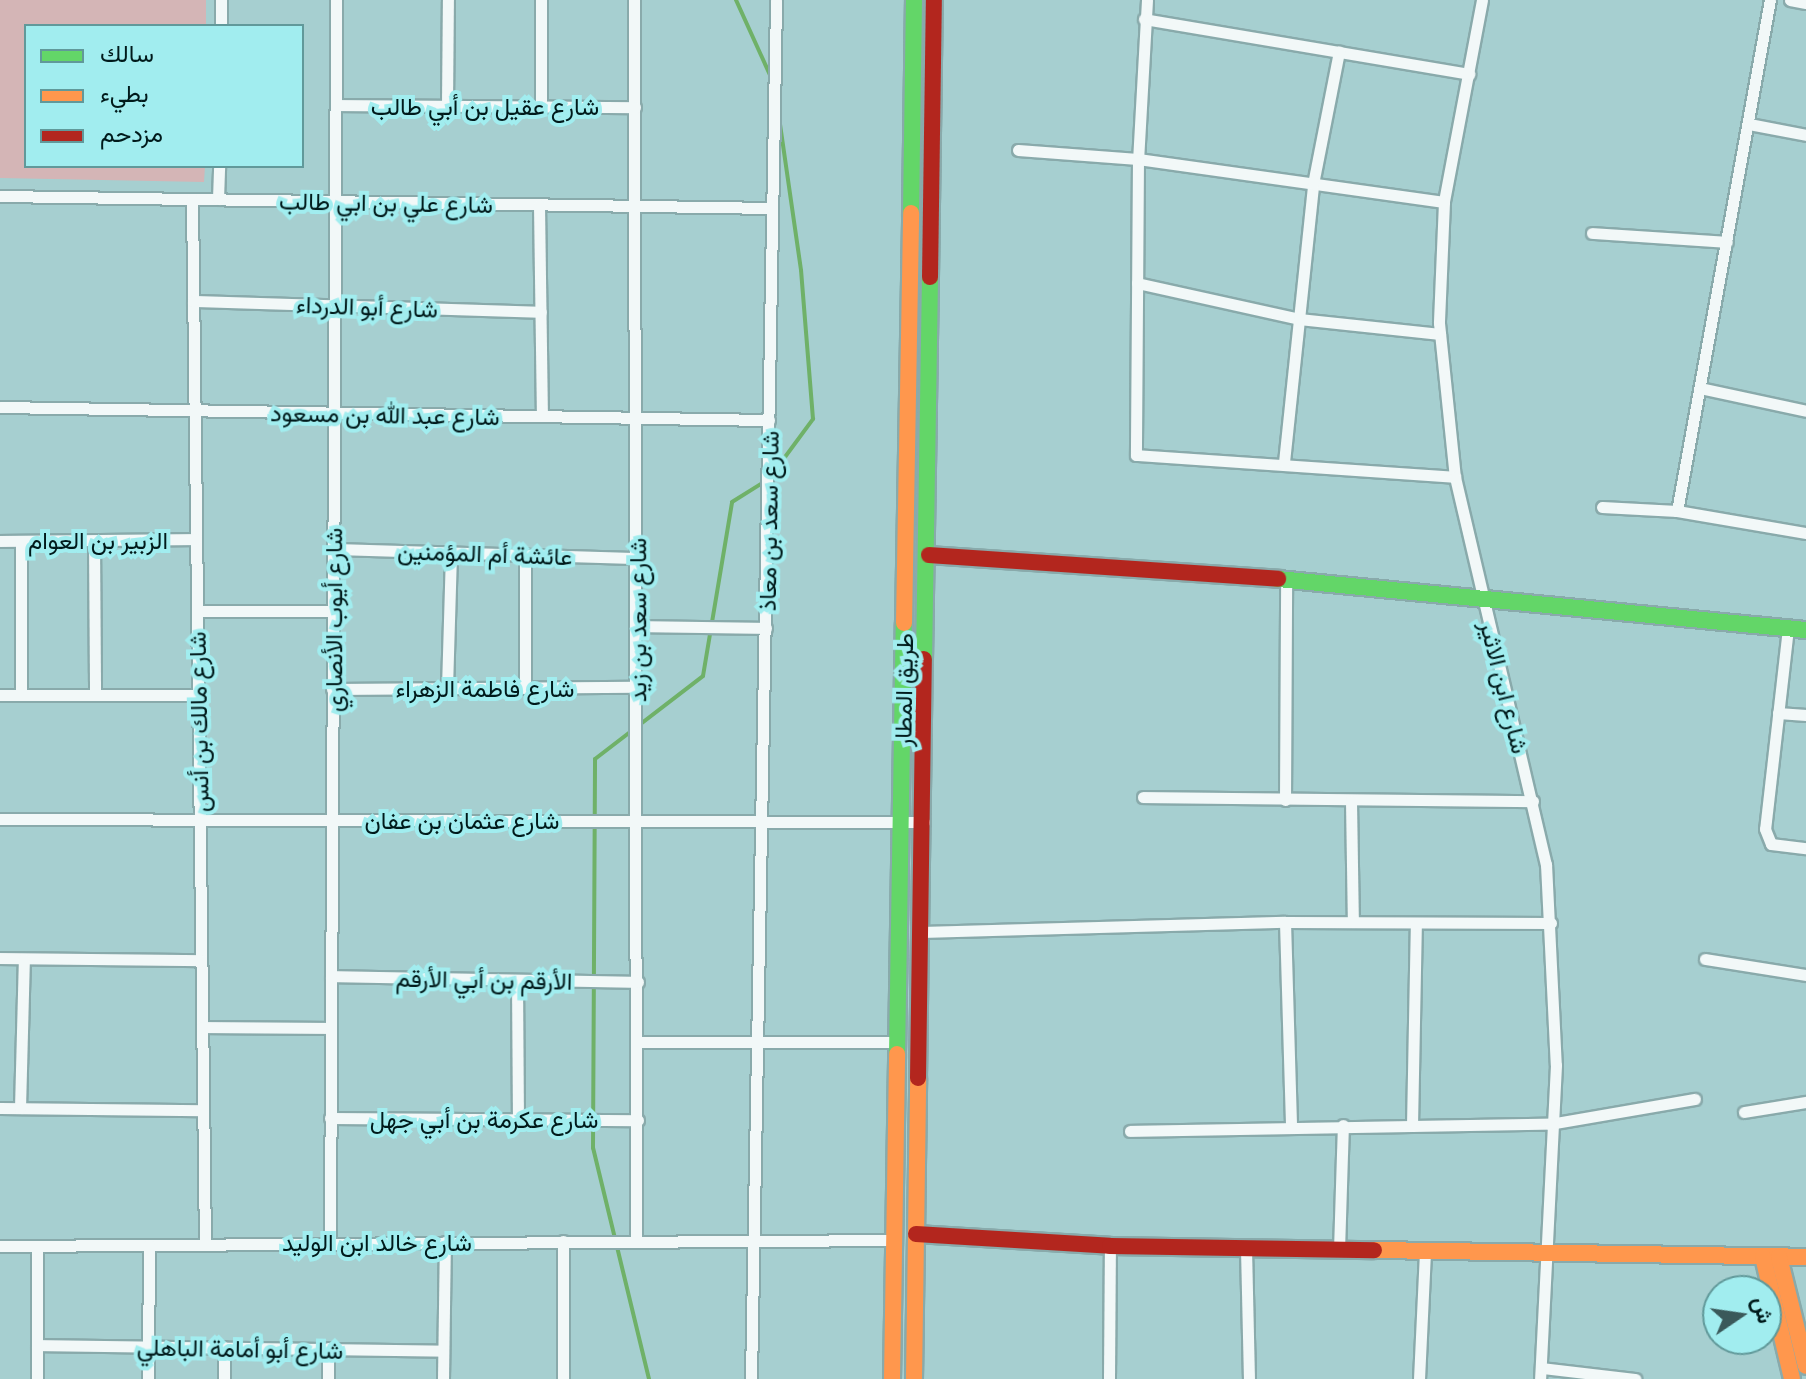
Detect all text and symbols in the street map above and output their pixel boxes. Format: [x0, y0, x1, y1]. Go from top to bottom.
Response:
legend [24, 24, 304, 168]
text: سالك [100, 38, 154, 67]
text: بطيء [100, 78, 149, 107]
street label: شارع عقيل بن أبي طالب [371, 92, 599, 120]
text: مزدحم [100, 118, 163, 147]
street label: شارع علي بن ابي طالب [279, 186, 493, 218]
street label: شارع أبو الدرداء [296, 289, 438, 323]
street label: شارع عبد الله بن مسعود [270, 398, 500, 430]
street label: شارع سعد بن معاذ [752, 431, 784, 611]
street label: الزبير بن العوام [28, 526, 168, 554]
street label: شارع أيوب الأنصاري [319, 528, 347, 712]
street label: عائشة أم المؤمنين [397, 536, 573, 570]
street label: شارع سعد بن زيد [623, 538, 651, 702]
street label: شارع ابن الاثير [1475, 618, 1535, 756]
street label: شارع مالك بن أنس [182, 631, 214, 813]
street label: طريق المطار [888, 633, 918, 747]
street label: شارع فاطمة الزهراء [396, 674, 574, 702]
street label: شارع عثمان بن عفان [364, 806, 560, 834]
street label: الأرقم بن أبي الأرقم [395, 963, 573, 995]
street label: شارع عكرمة بن أبي جهل [370, 1105, 598, 1133]
street label: شارع خالد ابن الوليد [282, 1228, 472, 1256]
north arrow [1702, 1275, 1782, 1355]
text: ش [1748, 1294, 1780, 1326]
street label: شارع أبو أمامة الباهلي [137, 1332, 343, 1364]

